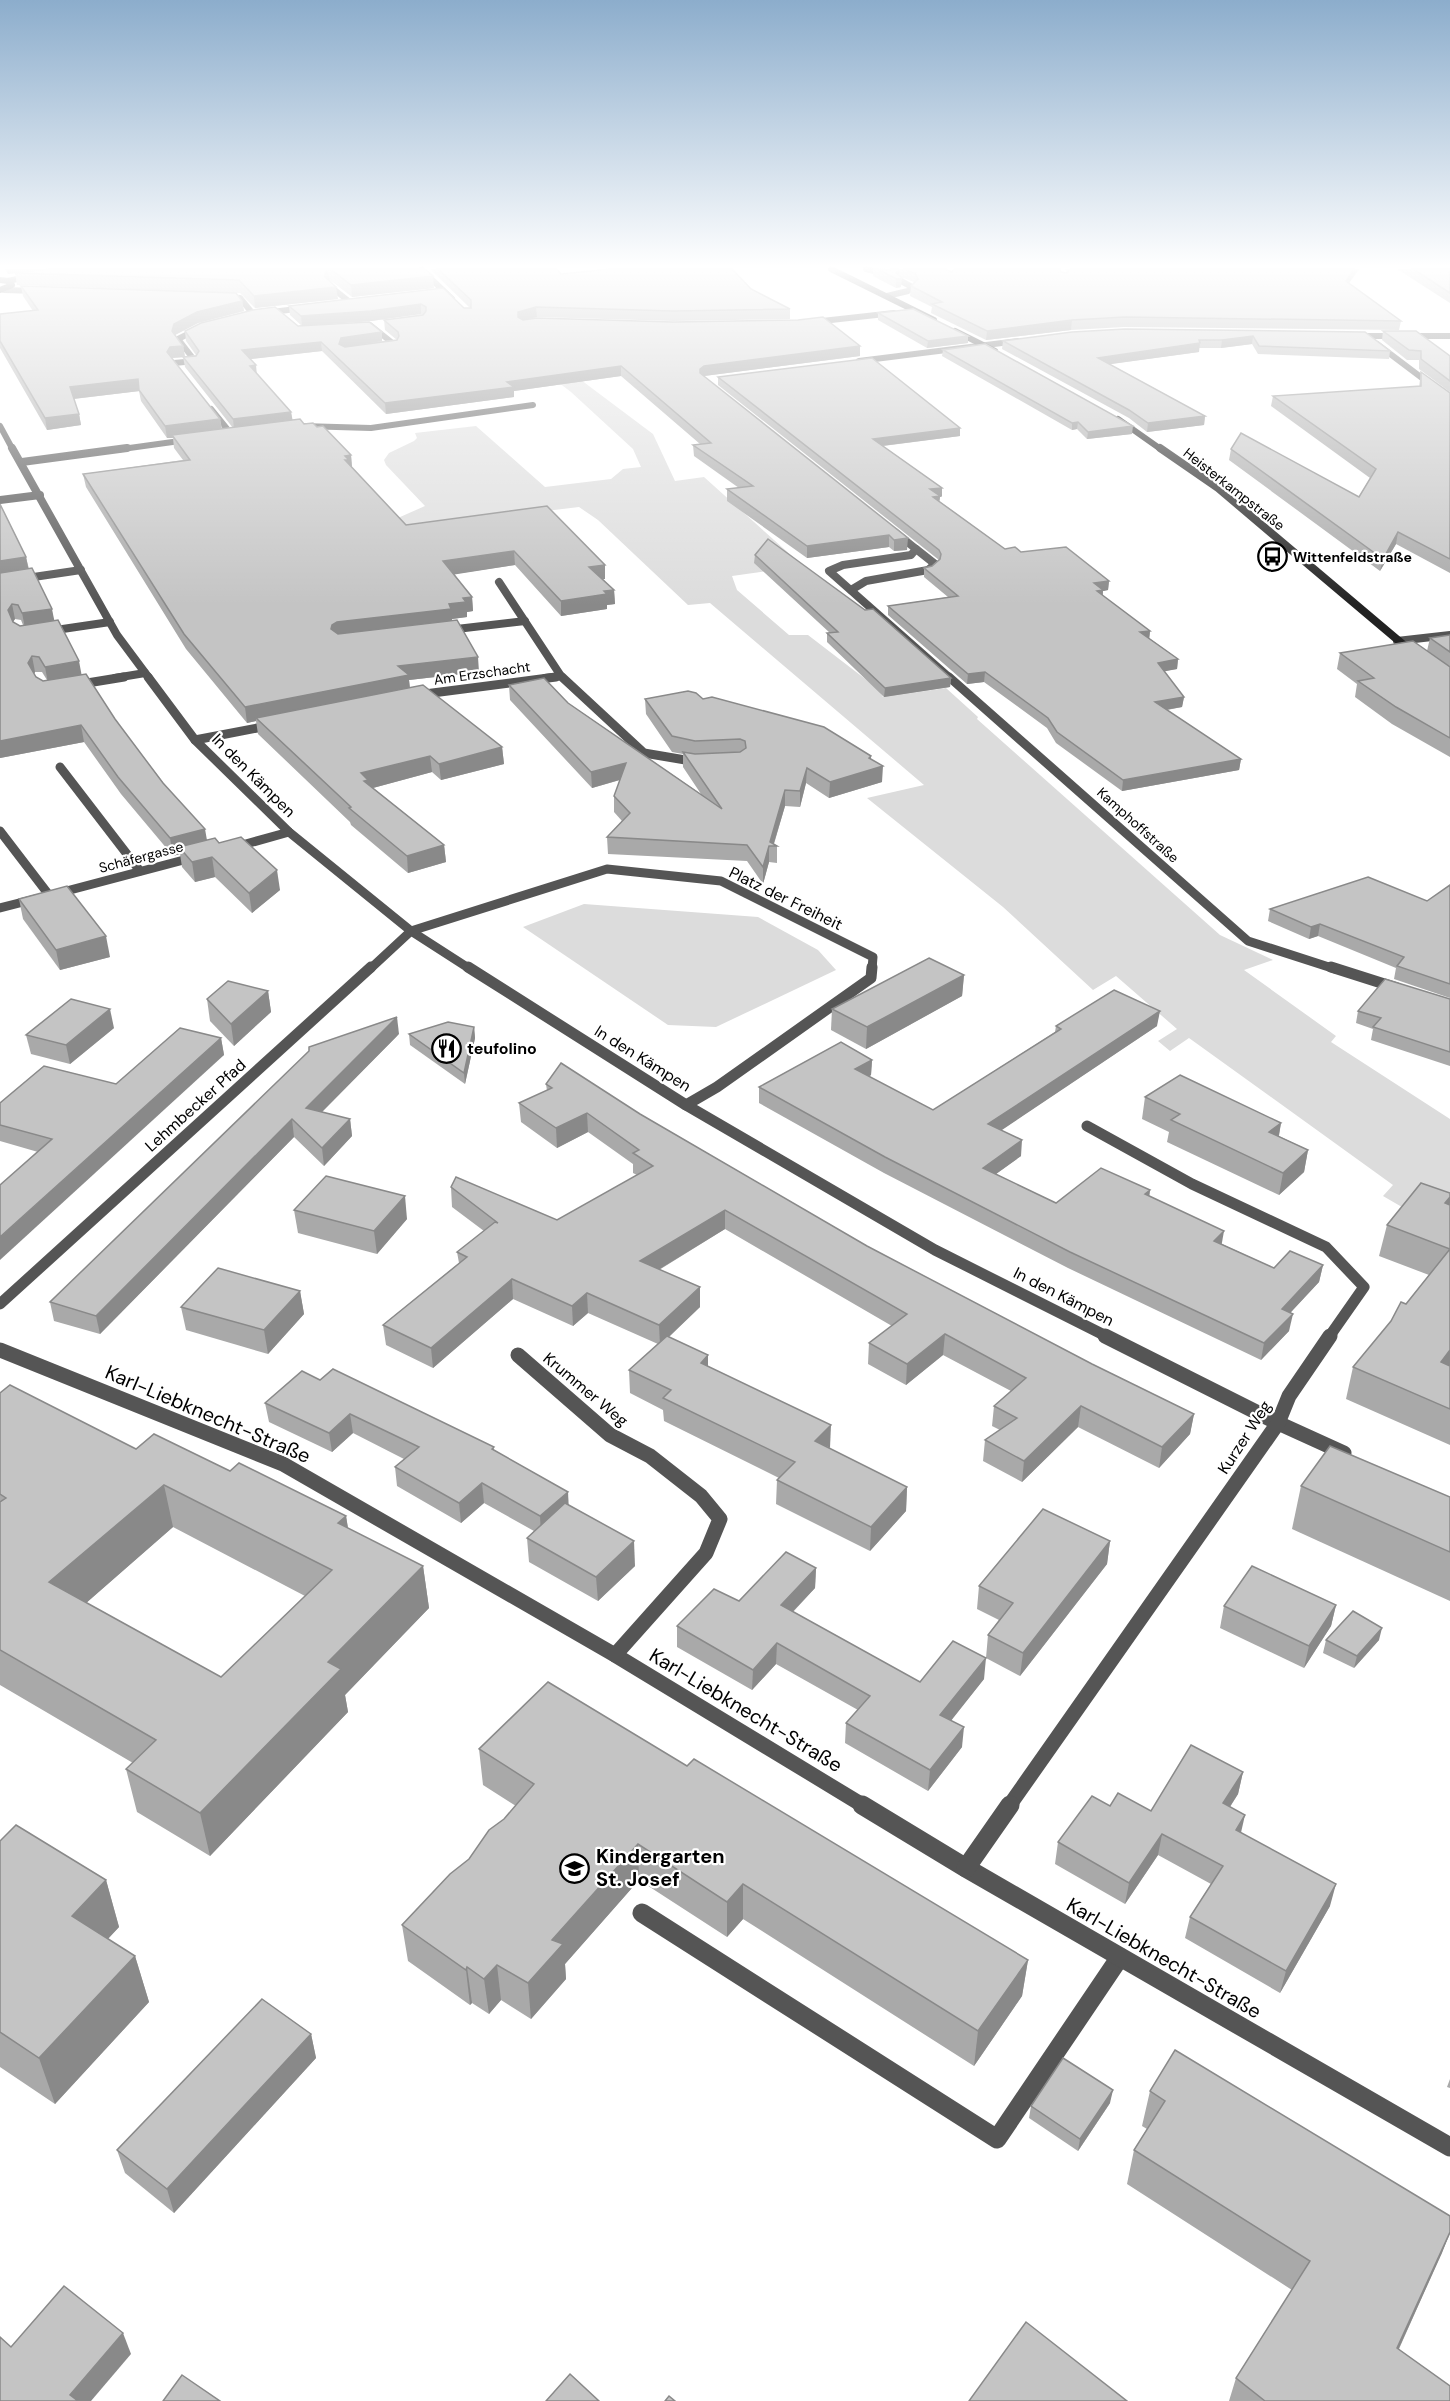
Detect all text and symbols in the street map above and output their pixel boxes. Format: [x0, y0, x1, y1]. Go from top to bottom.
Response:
street label: Heisterkampstraße [1180, 444, 1288, 534]
bus stop icon: Wittenfeldstraße [1256, 541, 1288, 573]
place label: Wittenfeldstraße [1293, 548, 1412, 566]
street label: Am Erzschacht [433, 657, 531, 689]
street label: In den Kämpen [207, 729, 300, 822]
street label: Kamphoffstraße [1093, 783, 1183, 867]
street label: Schäfergasse [97, 837, 185, 877]
street label: Platz der Freiheit [725, 862, 846, 935]
street label: In den Kämpen [591, 1020, 695, 1096]
restaurant icon: teufolino [430, 1032, 462, 1064]
place label: teufolino [467, 1038, 537, 1059]
street label: Lehmbecker Pfad [140, 1054, 250, 1156]
street label: In den Kämpen [1010, 1262, 1118, 1331]
street label: Krummer Weg [539, 1348, 633, 1431]
street label: Karl-Liebknecht-Straße [101, 1359, 315, 1469]
street label: Kurzer Weg [1213, 1397, 1276, 1478]
street label: Karl-Liebknecht-Straße [645, 1642, 847, 1778]
place label: Kindergarten St. Josef [596, 1843, 725, 1892]
school or university icon: Kindergarten St. Josef [559, 1852, 591, 1884]
street label: Karl-Liebknecht-Straße [1062, 1892, 1266, 2024]

